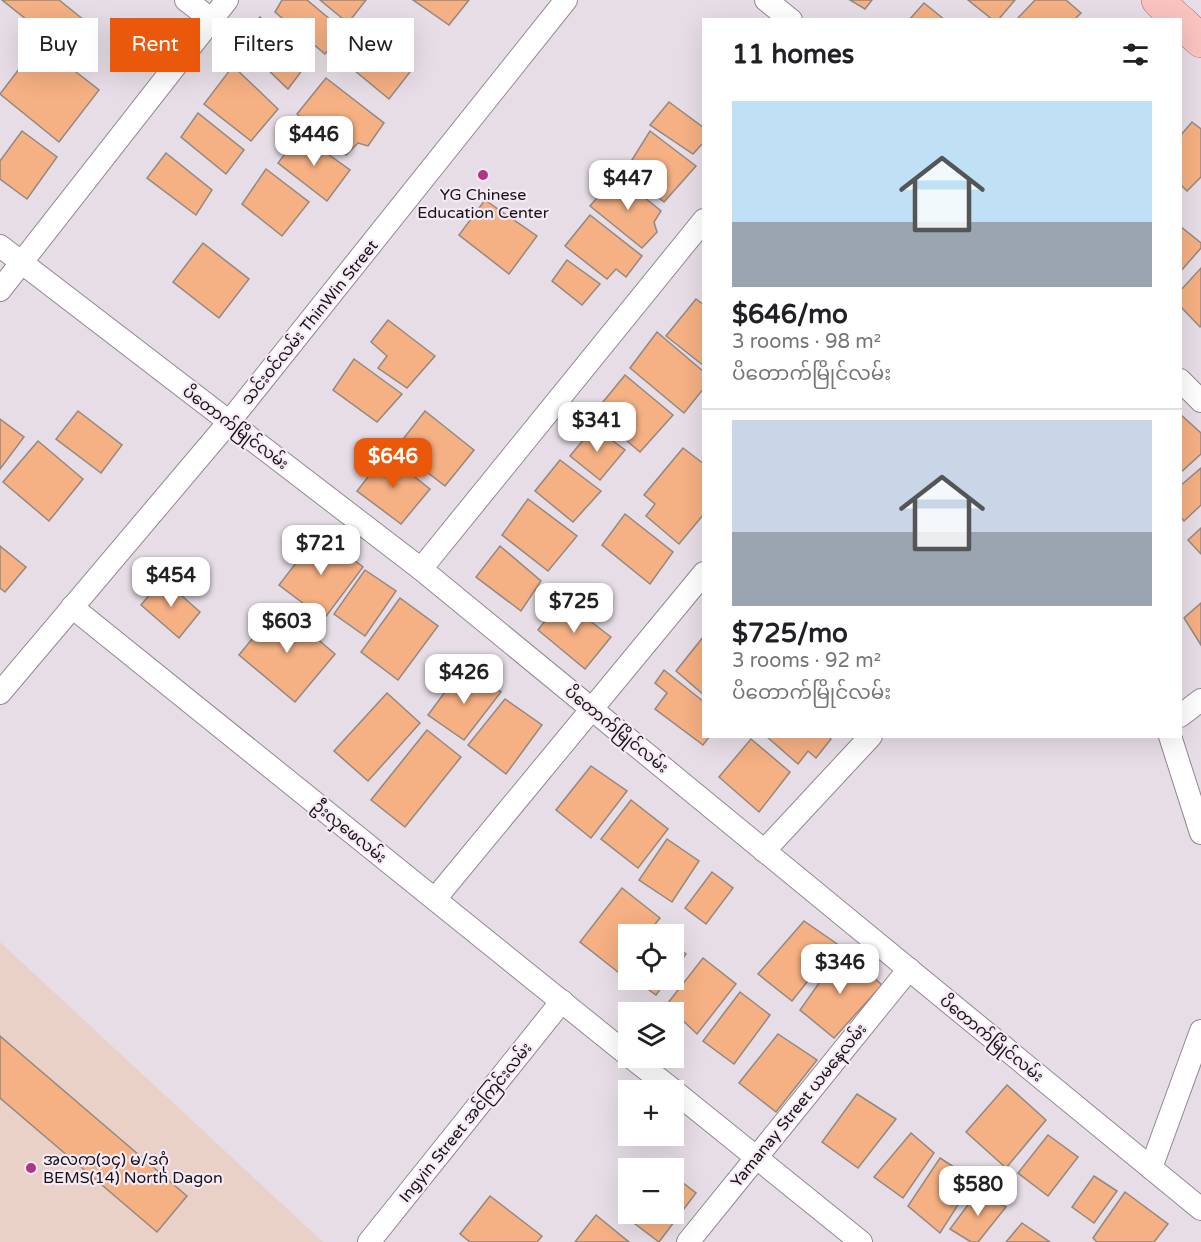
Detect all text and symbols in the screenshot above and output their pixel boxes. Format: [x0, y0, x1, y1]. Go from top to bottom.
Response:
chip: Buy [18, 18, 98, 72]
chip: Rent [110, 18, 200, 72]
chip: Filters [212, 18, 315, 72]
chip: New [327, 18, 414, 72]
icon: filters [1119, 38, 1152, 71]
text: 11 homes [732, 39, 854, 70]
pin: $446 [278, 116, 350, 167]
text: $446 [289, 123, 339, 147]
icon: home [888, 140, 996, 248]
pin: $447 [592, 160, 664, 211]
text: $447 [603, 167, 653, 191]
marker: YG Chinese Education Center [476, 168, 490, 182]
place label: YG Chinese Education Center [417, 185, 550, 223]
street label: သင်းဝင်လမ်း ThinWin Street [235, 235, 383, 409]
text: $646/mo [732, 299, 848, 330]
text: 3 rooms · 98 m² [732, 330, 881, 354]
text: ပိတောက်မြိုင်လမ်း [732, 362, 891, 386]
street label: ပိတောက်မြိုင်လမ်း [177, 380, 293, 477]
pin: $341 [561, 402, 633, 453]
text: $341 [572, 409, 622, 433]
pin: $646 [357, 438, 429, 489]
text: $646 [368, 445, 418, 469]
icon: home [888, 459, 996, 567]
pin: $721 [285, 525, 357, 576]
text: $721 [296, 532, 346, 556]
pin: $454 [135, 557, 207, 608]
text: $454 [146, 564, 196, 588]
pin: $725 [538, 583, 610, 634]
text: $725 [549, 590, 599, 614]
pin: $603 [251, 603, 323, 654]
text: $603 [262, 610, 312, 634]
text: $725/mo [732, 618, 848, 649]
text: 3 rooms · 92 m² [732, 649, 881, 673]
pin: $426 [428, 654, 500, 705]
text: $426 [439, 661, 489, 685]
street label: ပိတောက်မြိုင်လမ်း [559, 680, 673, 780]
text: ပိတောက်မြိုင်လမ်း [732, 681, 891, 705]
street label: ဦးလှဖေလမ်း [306, 794, 392, 871]
map controls [618, 924, 684, 1224]
button: locate [618, 924, 684, 990]
pin: $346 [804, 944, 876, 995]
text: $346 [815, 951, 865, 975]
street label: ပိတောက်မြိုင်လမ်း [934, 989, 1048, 1089]
button: layers [618, 1002, 684, 1068]
street label: Yamanay Street ယမနေလမ်း [725, 1018, 873, 1193]
street label: Ingyin Street အင်ကြင်းလမ်း [393, 1037, 539, 1209]
button: + [618, 1080, 684, 1146]
place label: အလက(၁၄) မ/ဒဂုံ BEMS(14) North Dagon [43, 1150, 223, 1188]
button: − [618, 1158, 684, 1224]
marker: အလက(၁၄) မ/ဒဂုံ BEMS(14) North Dagon [24, 1161, 38, 1175]
pin: $580 [942, 1166, 1014, 1217]
text: $580 [953, 1173, 1003, 1197]

